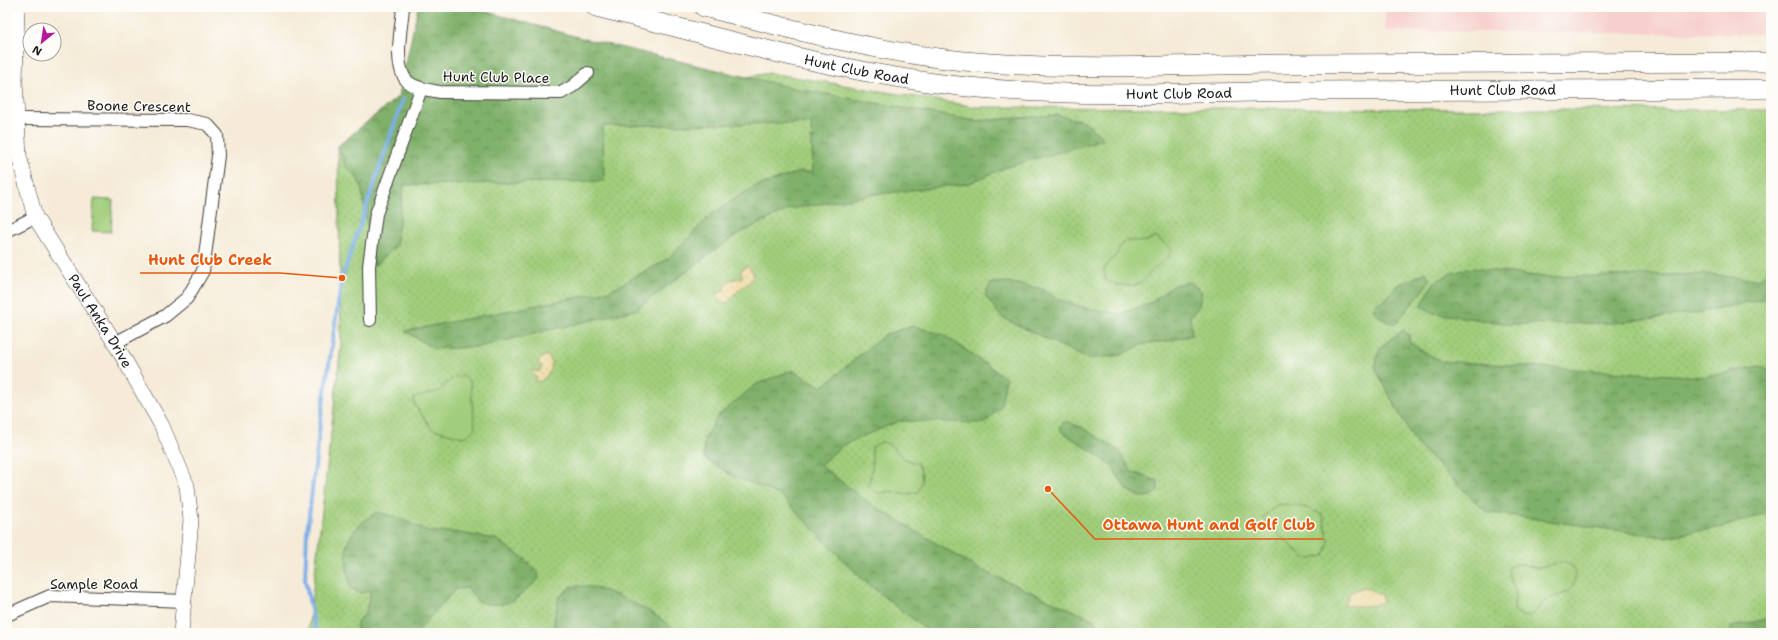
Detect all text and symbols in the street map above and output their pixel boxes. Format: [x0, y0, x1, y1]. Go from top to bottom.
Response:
north arrow [22, 22, 62, 62]
text: N [29, 41, 45, 59]
street label: Hunt Club Road [802, 50, 910, 88]
street label: Hunt Club Place [442, 67, 550, 87]
street label: Hunt Club Road [1450, 81, 1556, 99]
street label: Hunt Club Road [1126, 84, 1232, 103]
street label: Boone Crescent [87, 96, 191, 116]
callout: Hunt Club Creek [140, 246, 280, 273]
text: Hunt Club Creek [148, 250, 272, 270]
street label: Paul Anka Drive [64, 271, 136, 371]
callout: Ottawa Hunt and Golf Club [1095, 512, 1323, 539]
text: Ottawa Hunt and Golf Club [1103, 515, 1315, 535]
street label: Sample Road [50, 575, 138, 593]

